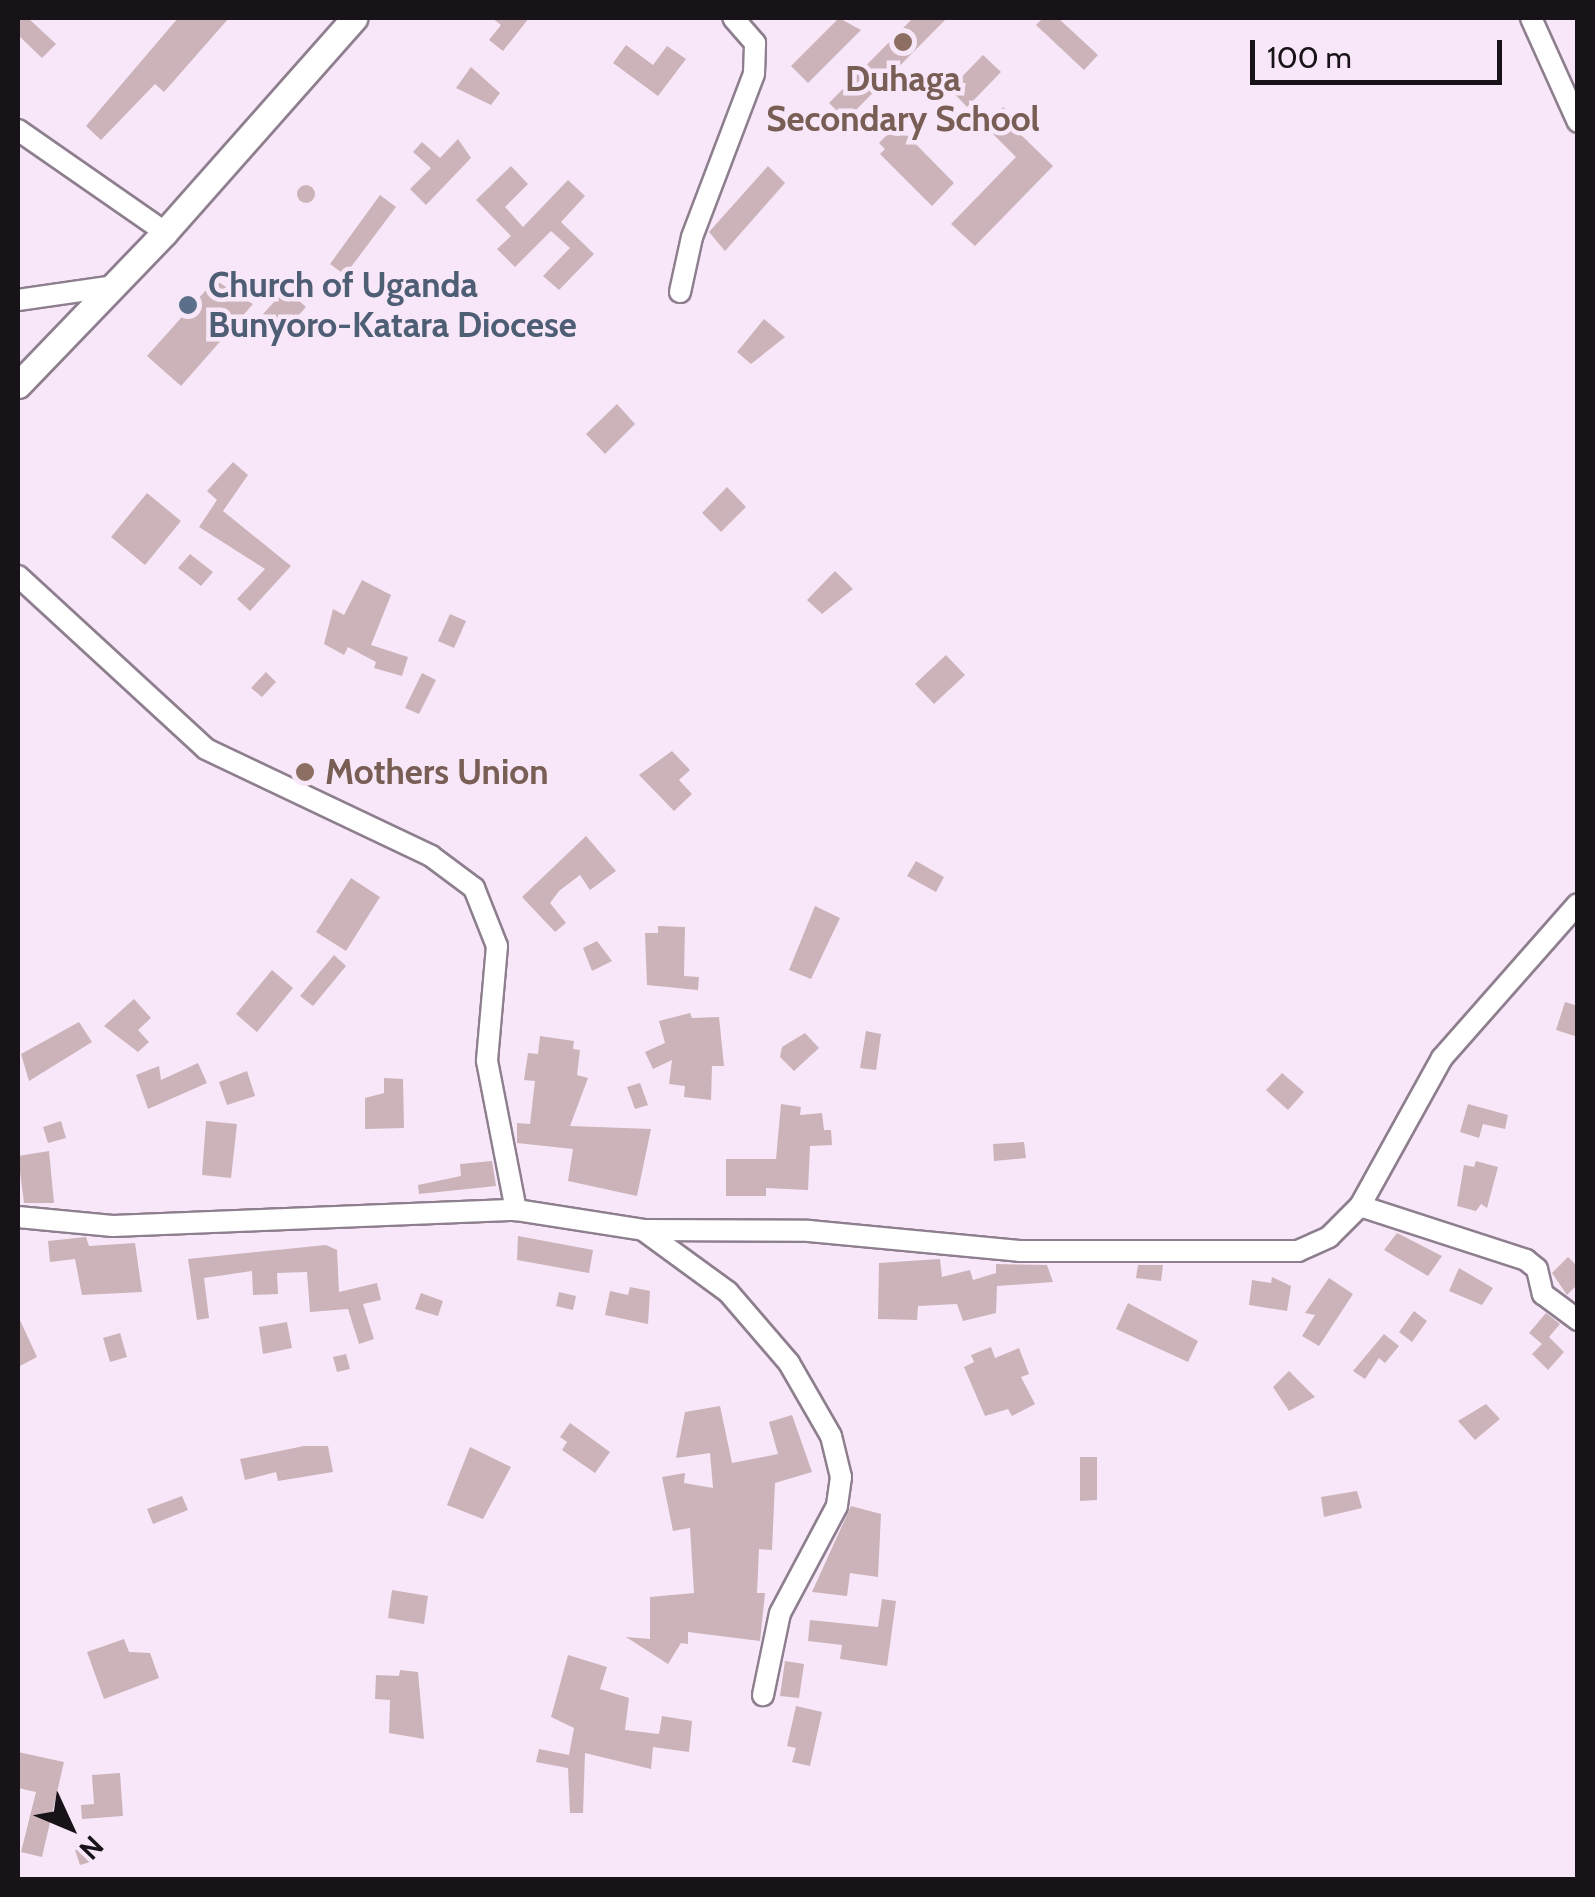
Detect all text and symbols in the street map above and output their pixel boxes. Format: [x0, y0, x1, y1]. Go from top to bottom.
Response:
scale bar [1255, 20, 1508, 82]
marker: Duhaga Secondary School [892, 31, 914, 53]
text: 100 m [1267, 39, 1352, 76]
place label: Duhaga Secondary School [766, 58, 1040, 140]
place label: Church of Uganda Bunyoro-Katara Diocese [208, 264, 577, 346]
marker: Church of Uganda Bunyoro-Katara Diocese [177, 294, 199, 316]
place label: Mothers Union [325, 751, 549, 793]
marker: Mothers Union [294, 761, 316, 783]
north arrow [20, 1777, 120, 1877]
text: N [72, 1829, 111, 1867]

